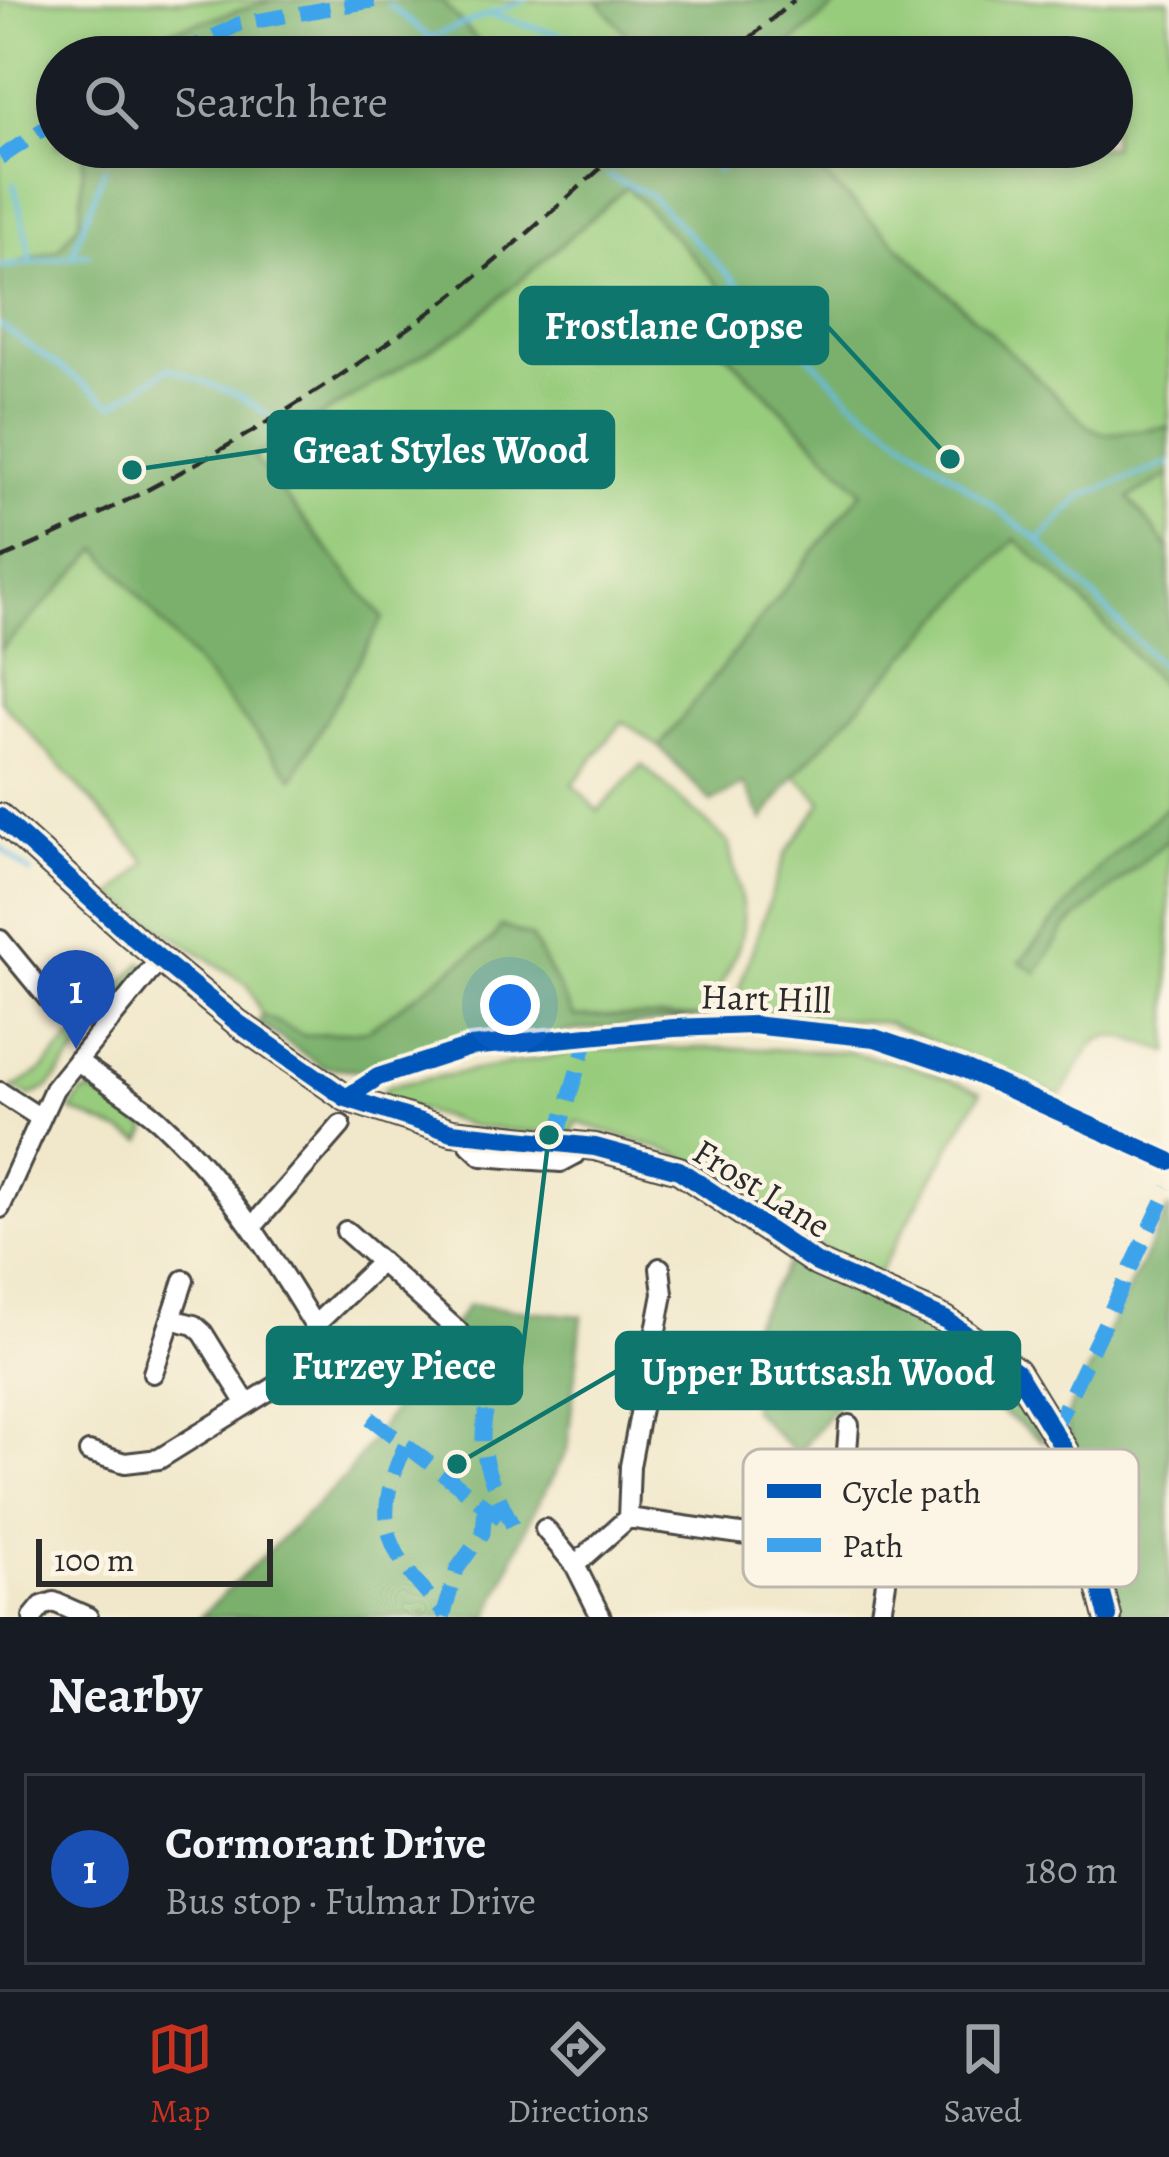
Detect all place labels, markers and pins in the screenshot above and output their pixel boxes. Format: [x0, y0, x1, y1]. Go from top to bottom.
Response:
callout: Frostlane Copse [521, 288, 827, 363]
callout: Great Styles Wood [269, 412, 613, 487]
pin: 1 [37, 950, 115, 1049]
callout: Furzey Piece [268, 1328, 521, 1403]
callout: Upper Buttsash Wood [617, 1333, 1019, 1408]

